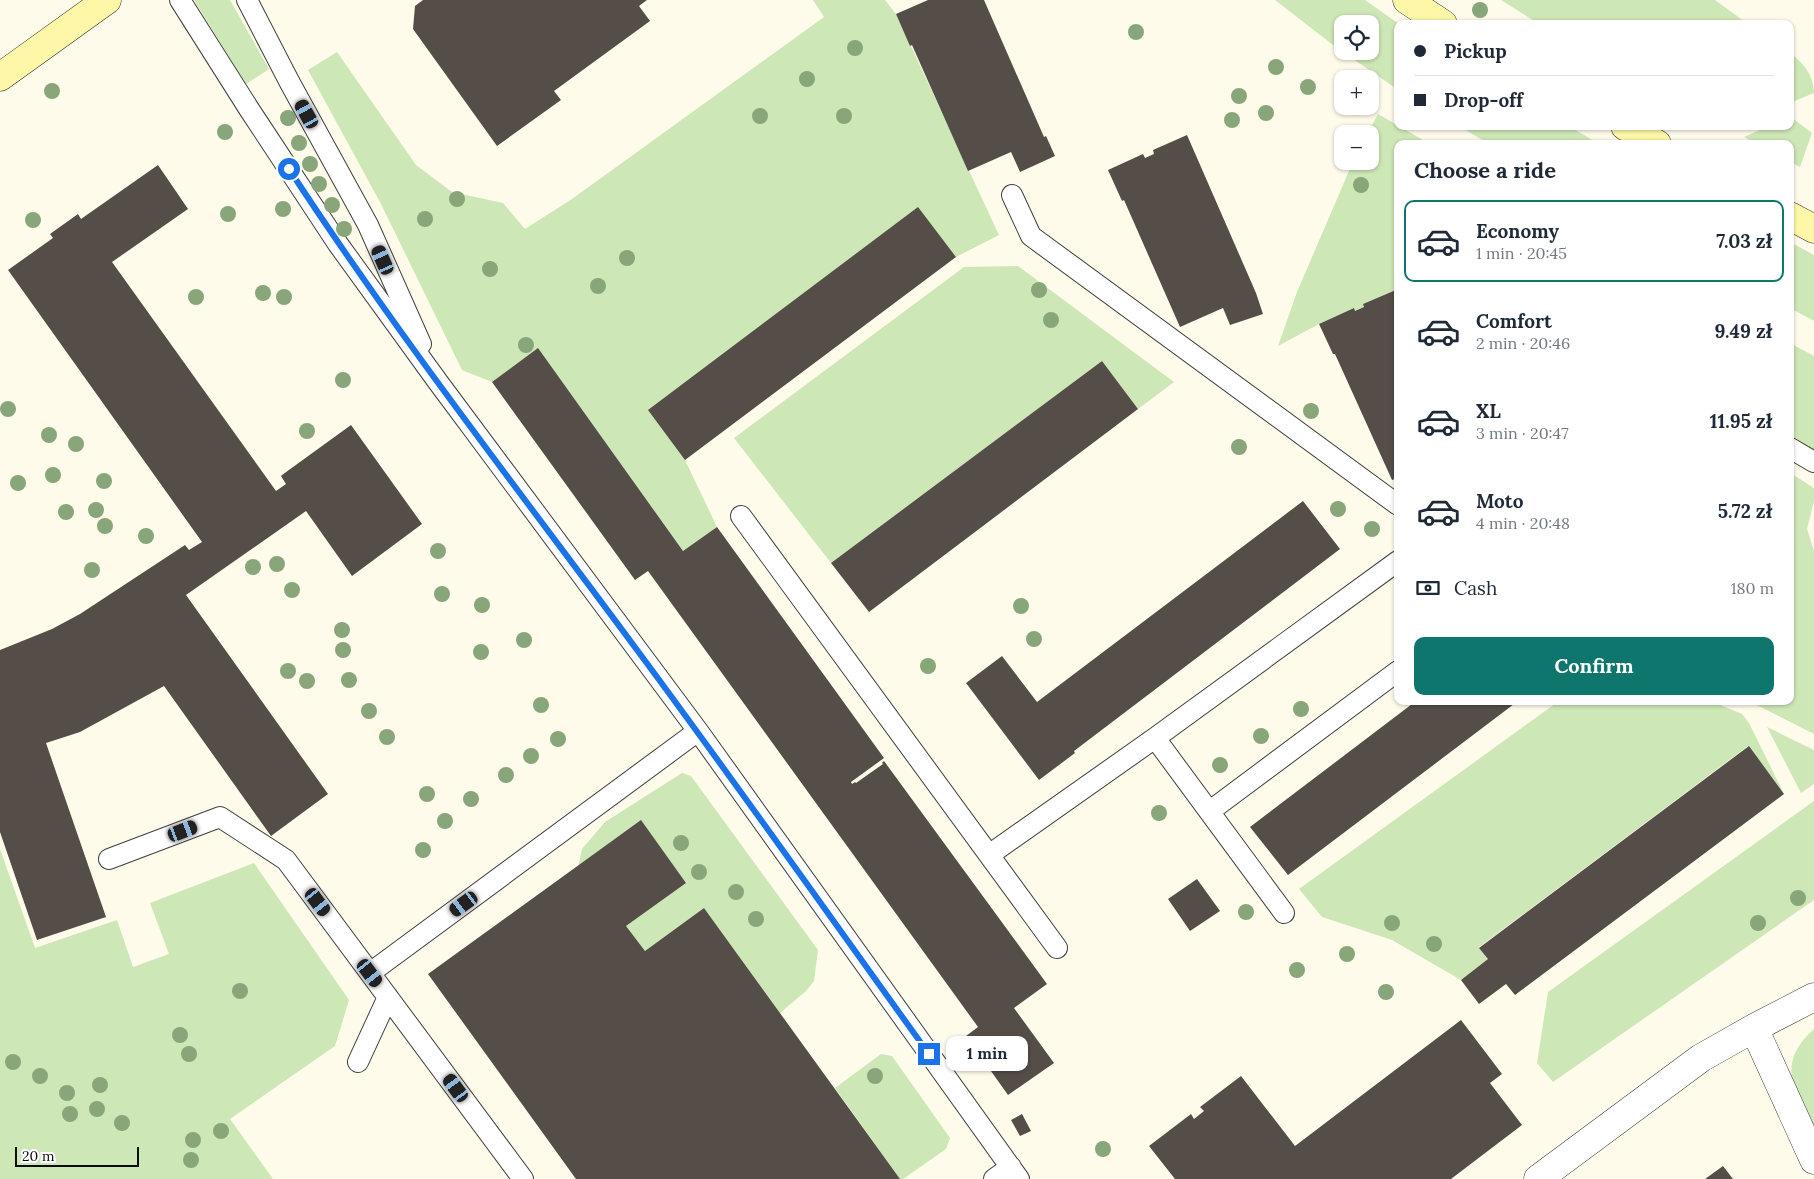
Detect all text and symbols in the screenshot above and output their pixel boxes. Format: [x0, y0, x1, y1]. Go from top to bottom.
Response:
map controls [1334, 15, 1379, 170]
button: locate [1334, 15, 1379, 60]
text: Pickup [1444, 39, 1507, 63]
button: + [1334, 70, 1379, 115]
text: Drop-off [1444, 88, 1523, 112]
car [293, 97, 320, 131]
button: − [1334, 125, 1379, 170]
text: Choose a ride [1414, 156, 1556, 184]
route start [278, 158, 300, 180]
icon: car [1416, 219, 1461, 264]
text: Economy [1476, 219, 1559, 243]
text: 7.03 zł [1716, 229, 1772, 253]
car [370, 243, 395, 277]
text: 1 min · 20:45 [1476, 243, 1567, 263]
icon: car [1416, 309, 1461, 354]
text: Comfort [1476, 309, 1552, 333]
text: 9.49 zł [1714, 319, 1772, 343]
text: 2 min · 20:46 [1476, 333, 1570, 353]
icon: car [1416, 399, 1461, 444]
text: XL [1476, 399, 1501, 423]
text: 11.95 zł [1710, 409, 1772, 433]
text: 3 min · 20:47 [1476, 423, 1569, 443]
icon: car [1416, 489, 1461, 534]
text: Moto [1476, 489, 1523, 513]
text: 5.72 zł [1718, 499, 1772, 523]
text: 4 min · 20:48 [1476, 513, 1570, 533]
icon: cash [1414, 574, 1442, 602]
text: Cash [1454, 576, 1497, 600]
text: 180 m [1731, 578, 1774, 598]
button: Confirm [1414, 637, 1774, 695]
car [166, 819, 199, 843]
car [302, 886, 333, 918]
car [447, 889, 480, 919]
car [354, 957, 385, 989]
callout: 1 min [946, 1036, 1029, 1072]
route end [918, 1043, 940, 1065]
text: 1 min [967, 1043, 1007, 1063]
car [441, 1071, 470, 1105]
scale bar [15, 1144, 139, 1167]
text: 20 m [22, 1147, 54, 1165]

